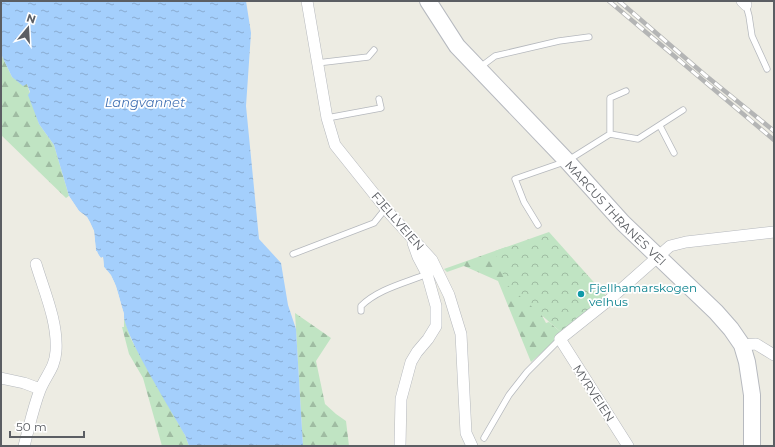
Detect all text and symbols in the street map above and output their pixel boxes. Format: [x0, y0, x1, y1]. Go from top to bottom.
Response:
north arrow [8, 8, 48, 48]
text: N [25, 10, 37, 27]
water label: Langvannet [105, 94, 186, 110]
street label: MARCUS THRANES VEI [562, 157, 670, 268]
street label: FJELLVEIEN [369, 189, 427, 253]
place label: Fjellhamarskogen velhus [589, 280, 697, 309]
marker: Fjellhamarskogen velhus [576, 289, 586, 299]
street label: MYRVEIEN [570, 362, 618, 424]
scale bar [10, 413, 84, 439]
text: 50 m [16, 419, 47, 434]

